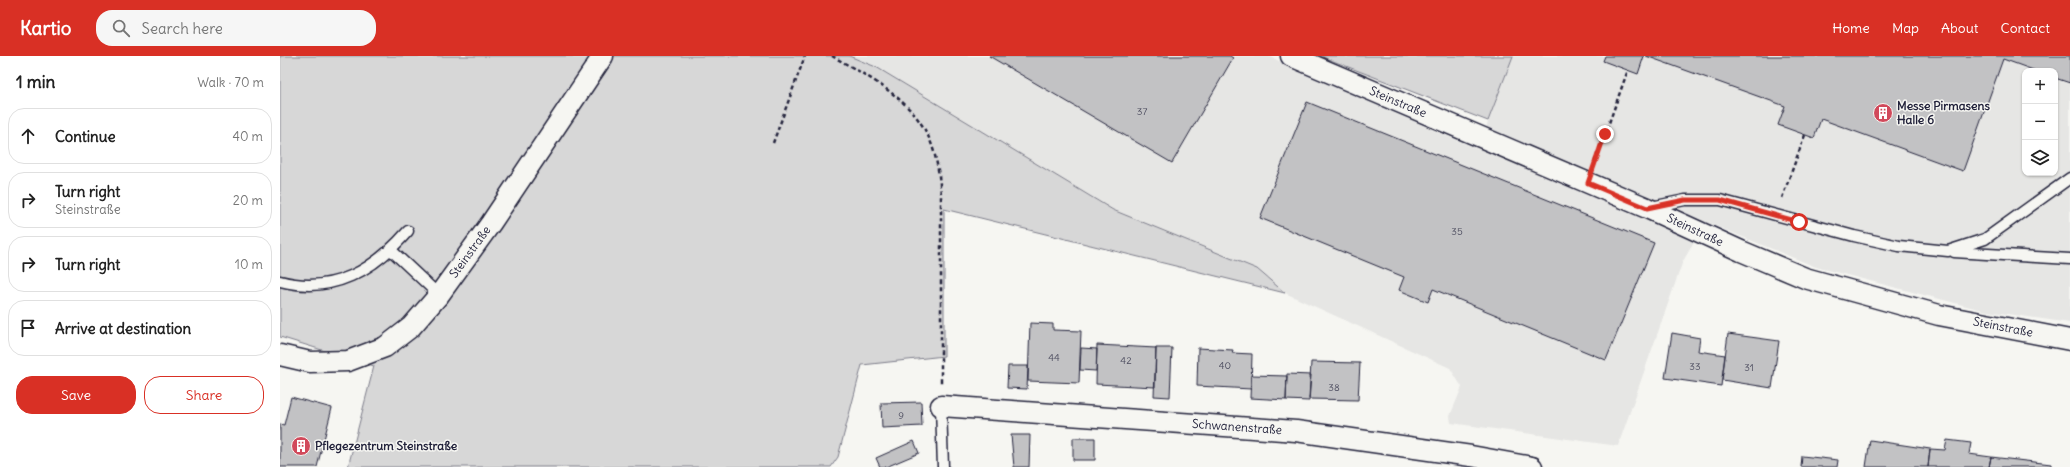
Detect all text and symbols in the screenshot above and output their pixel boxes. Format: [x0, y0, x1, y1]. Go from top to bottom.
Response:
search box [96, 10, 376, 46]
text: Kartio [20, 16, 72, 40]
icon: search [110, 17, 132, 39]
text: Search here [142, 19, 223, 38]
text: Home [1832, 19, 1870, 37]
text: Map [1892, 19, 1919, 37]
text: About [1941, 19, 1979, 37]
text: Contact [2001, 19, 2050, 37]
map controls [2022, 68, 2058, 176]
button: + [2022, 68, 2058, 104]
text: 1 min [16, 71, 55, 93]
text: Walk · 70 m [197, 74, 264, 91]
street label: Steinstraße [1367, 83, 1429, 120]
place label: Messe Pirmasens Halle 6 [1897, 98, 1990, 127]
building icon: Messe Pirmasens Halle 6 [1872, 102, 1894, 124]
button: − [2022, 104, 2058, 140]
house number: 37 [1137, 105, 1147, 118]
icon: ahead [17, 125, 39, 147]
route end [1596, 125, 1614, 143]
text: Continue [55, 127, 116, 146]
text: 40 m [232, 128, 263, 145]
button: layers [2022, 140, 2058, 176]
text: Turn right [55, 182, 120, 201]
icon: right [17, 189, 39, 211]
text: 20 m [233, 192, 263, 209]
text: Steinstraße [55, 201, 121, 218]
street label: Steinstraße [1665, 210, 1726, 249]
route start [1790, 213, 1808, 231]
street label: Steinstraße [446, 223, 493, 281]
house number: 35 [1451, 225, 1463, 238]
icon: right [17, 253, 39, 275]
text: Turn right [55, 255, 120, 274]
text: 10 m [235, 256, 263, 273]
street label: Steinstraße [1972, 313, 2034, 340]
icon: arrive [17, 317, 39, 339]
text: Arrive at destination [55, 319, 191, 338]
house number: 44 [1048, 351, 1060, 364]
house number: 42 [1120, 354, 1132, 367]
house number: 40 [1219, 359, 1231, 372]
house number: 33 [1689, 360, 1701, 373]
house number: 31 [1744, 361, 1754, 374]
button: Save [16, 376, 136, 414]
button: Share [144, 376, 264, 414]
house number: 38 [1328, 381, 1340, 394]
house number: 9 [898, 409, 904, 422]
street label: Schwanenstraße [1191, 416, 1283, 437]
building icon: Pflegezentrum Steinstraße [290, 435, 312, 457]
place label: Pflegezentrum Steinstraße [315, 438, 458, 454]

